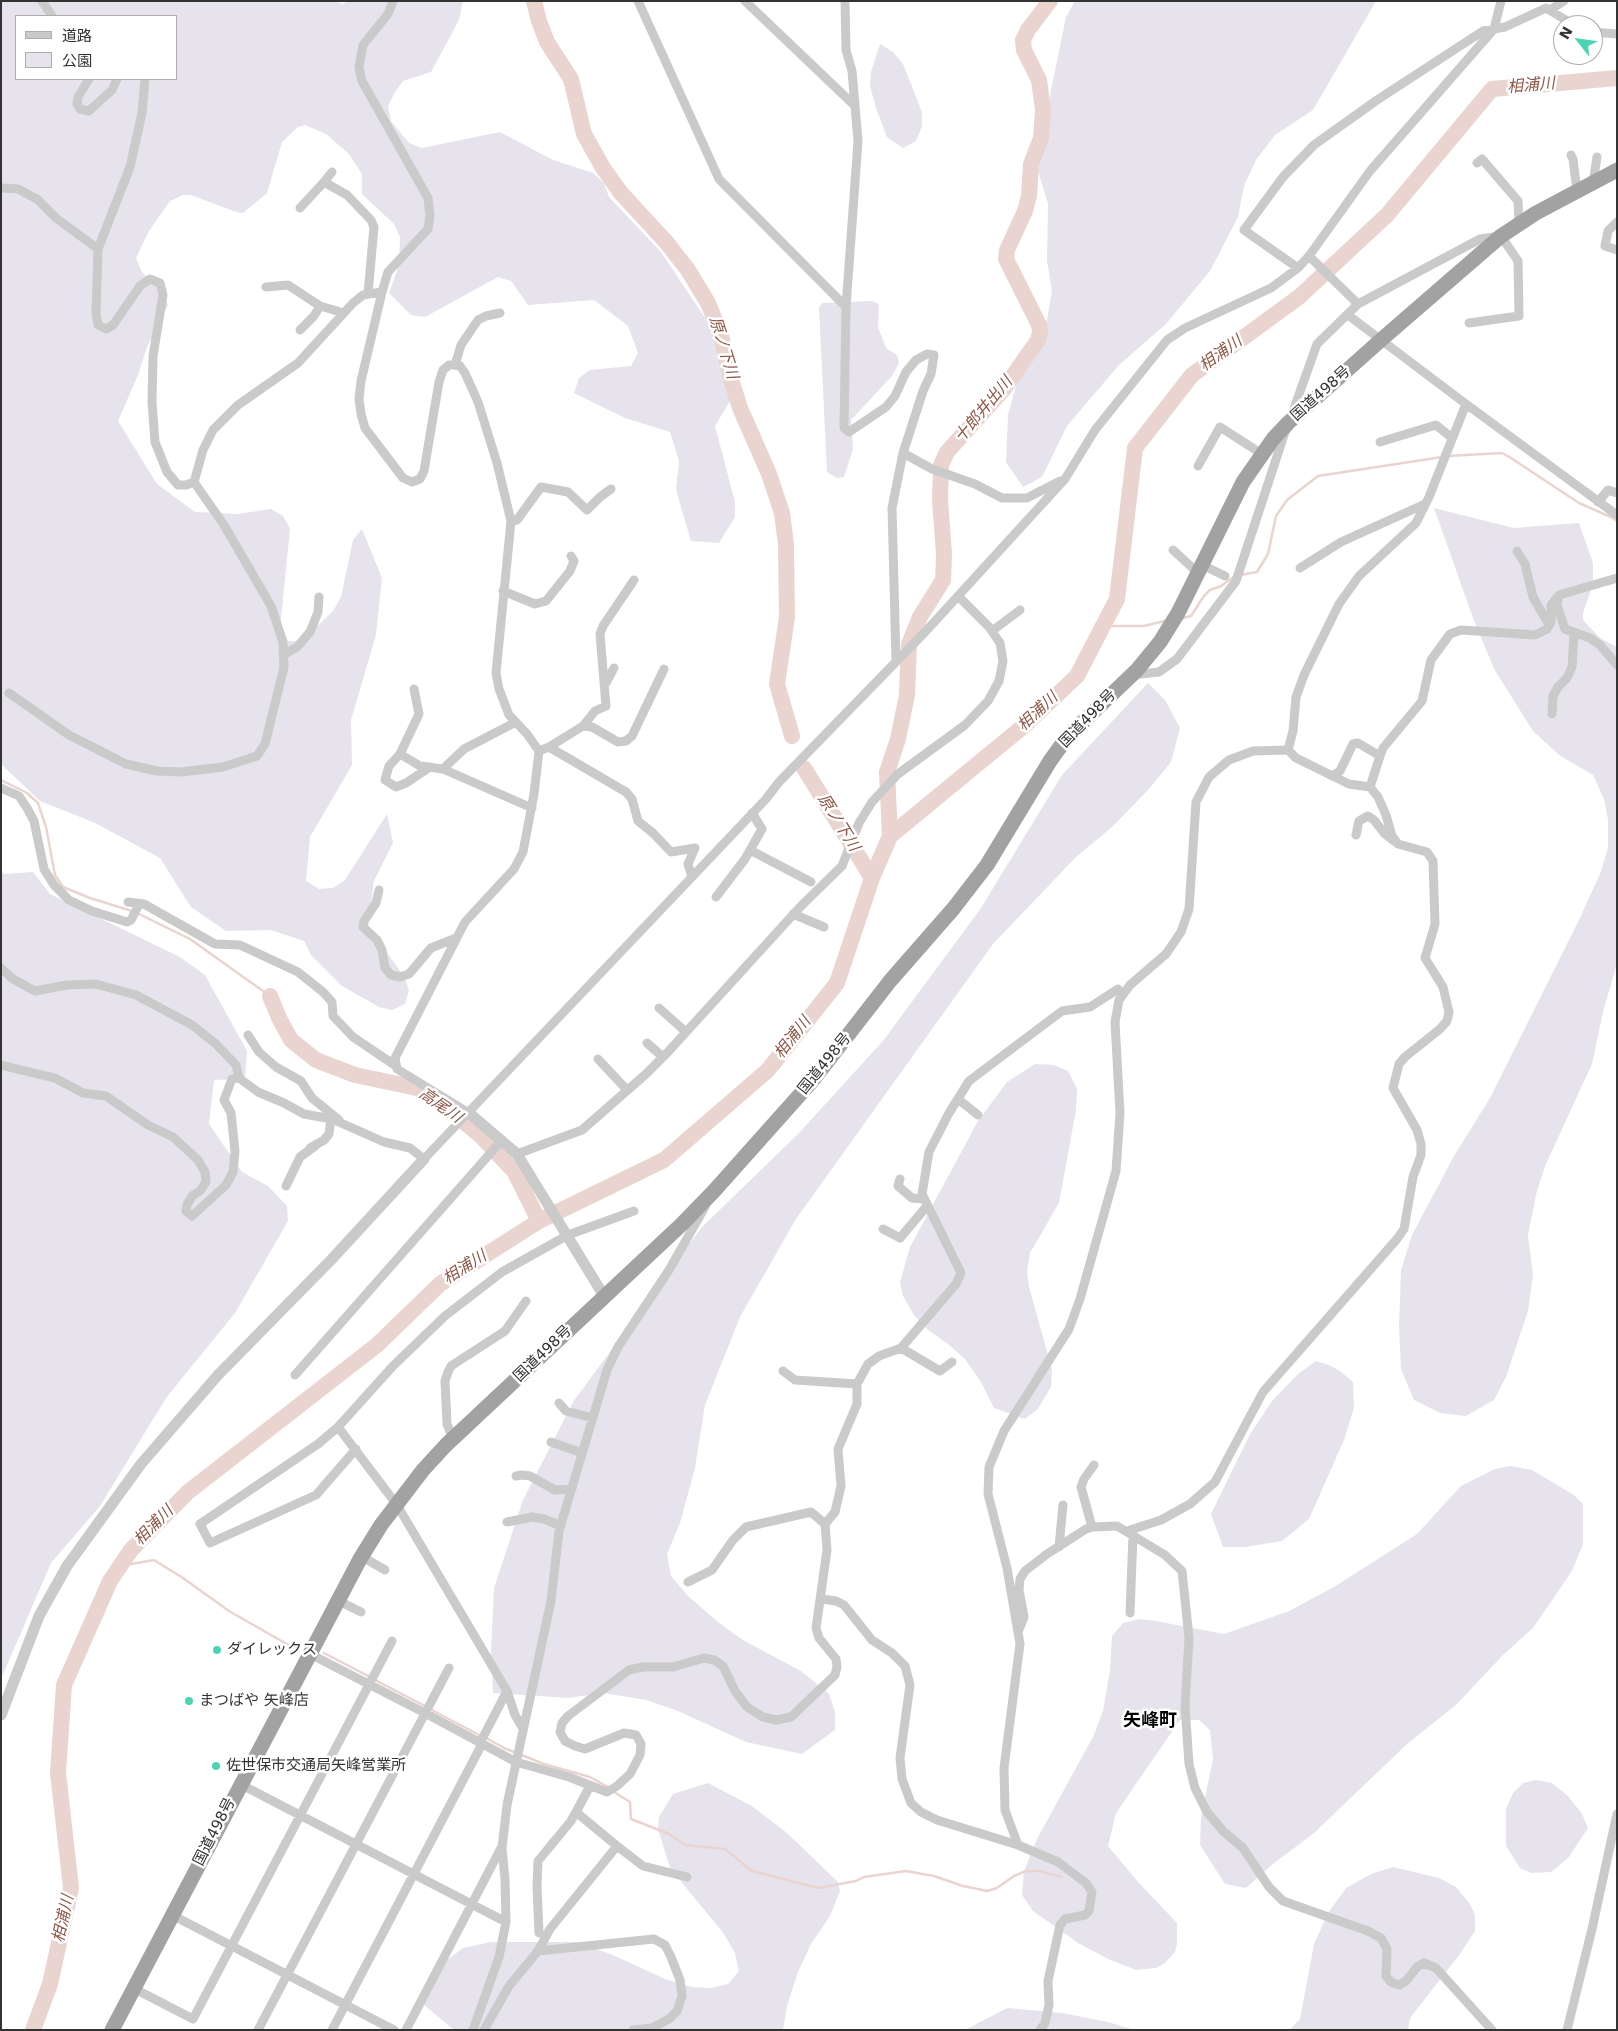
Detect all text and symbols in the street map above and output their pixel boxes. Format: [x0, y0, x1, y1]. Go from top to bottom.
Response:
legend [15, 15, 178, 80]
north arrow [1553, 15, 1603, 65]
text: N [1556, 24, 1576, 42]
text: 道路 [62, 27, 92, 45]
text: 公園 [62, 52, 92, 70]
water label: 相浦川 [1506, 74, 1556, 98]
water label: 原ノ下川 [704, 315, 742, 381]
water label: 相浦川 [1196, 332, 1246, 376]
street label: 国道498号 [1288, 363, 1354, 425]
water label: 十郎井出川 [951, 373, 1017, 447]
street label: 国道498号 [1056, 686, 1120, 752]
water label: 相浦川 [1014, 689, 1062, 735]
water label: 原ノ下川 [813, 791, 863, 855]
water label: 相浦川 [771, 1013, 815, 1063]
street label: 国道498号 [795, 1030, 855, 1098]
water label: 高尾川 [415, 1084, 465, 1128]
water label: 相浦川 [440, 1247, 490, 1289]
street label: 国道498号 [510, 1322, 576, 1386]
water label: 相浦川 [130, 1502, 178, 1550]
place label: ダイレックス [227, 1641, 317, 1659]
marker: ダイレックス [211, 1644, 223, 1656]
place label: まつばや 矢峰店 [199, 1692, 309, 1710]
marker: まつばや 矢峰店 [183, 1695, 195, 1707]
district label: 矢峰町 [1123, 1710, 1177, 1732]
place label: 佐世保市交通局矢峰営業所 [226, 1757, 406, 1775]
marker: 佐世保市交通局矢峰営業所 [210, 1760, 222, 1772]
street label: 国道498号 [190, 1795, 240, 1869]
water label: 相浦川 [50, 1894, 78, 1944]

